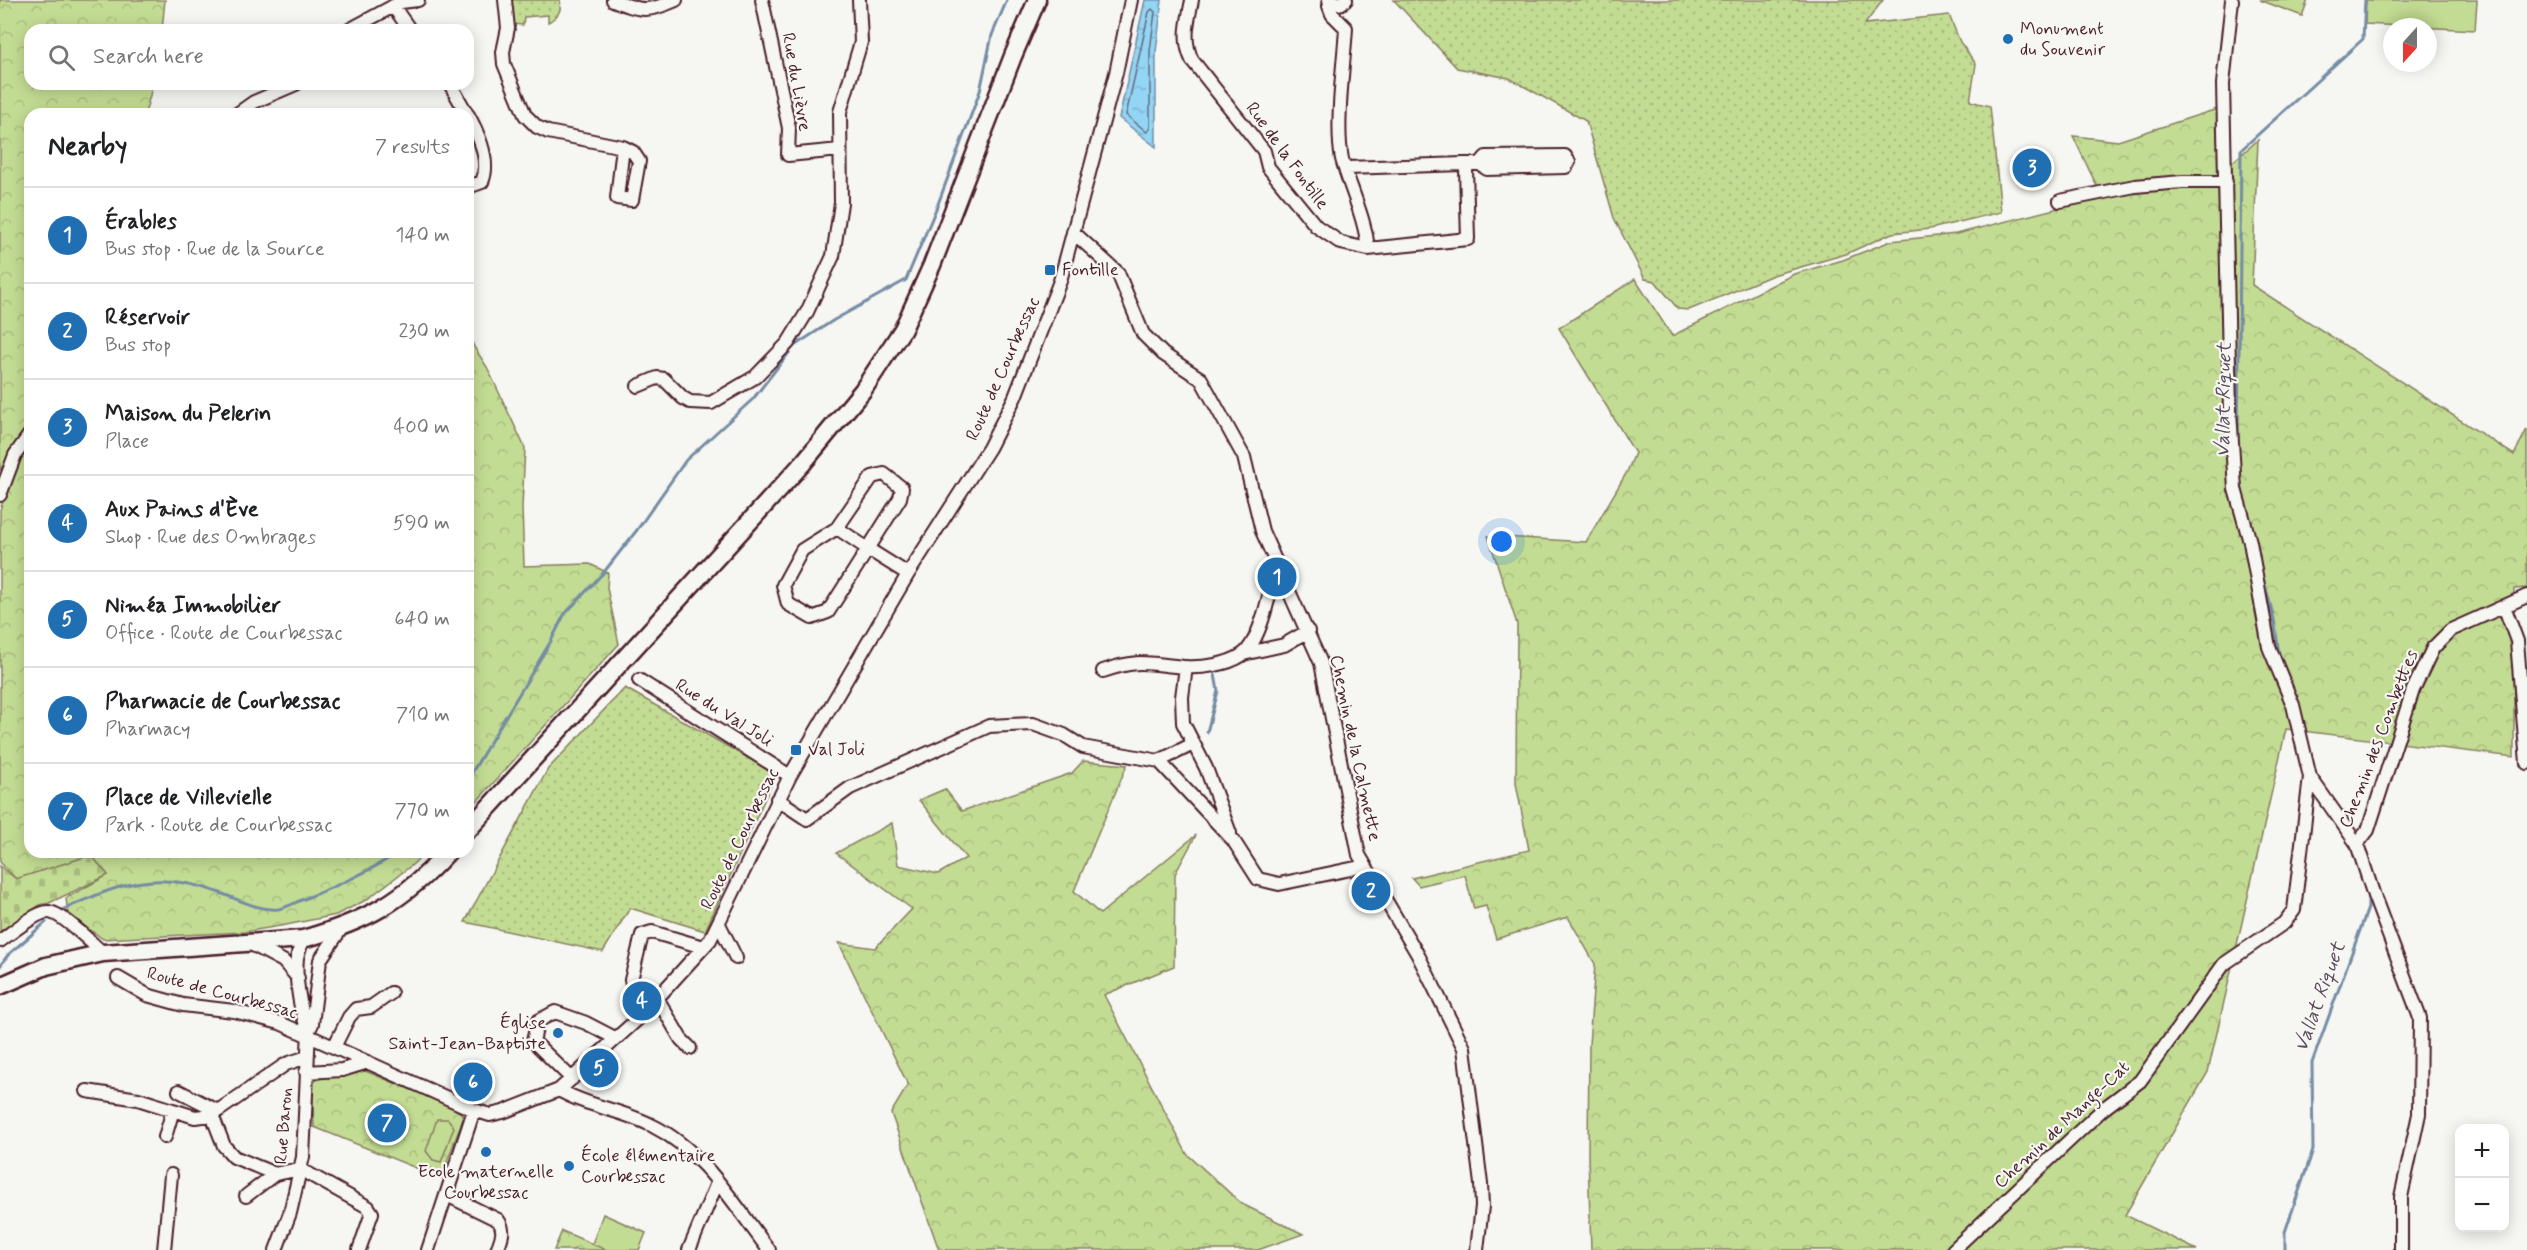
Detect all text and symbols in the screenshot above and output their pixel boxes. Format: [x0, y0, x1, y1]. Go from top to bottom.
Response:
place label: Monument du Souvenir [2020, 17, 2106, 62]
north arrow [2383, 18, 2437, 72]
search box [24, 24, 474, 90]
street label: Rue du Lièvre [776, 31, 816, 133]
marker: Monument du Souvenir [2001, 32, 2015, 46]
icon: search [45, 41, 78, 74]
text: Search here [93, 43, 204, 71]
street label: Rue de la Fontille [1240, 97, 1334, 215]
text: Nearby [48, 130, 127, 164]
text: 7 results [375, 134, 450, 161]
pin: 3 [2012, 146, 2052, 190]
text: Érables [105, 208, 177, 236]
text: 1 [63, 222, 72, 249]
text: 140 m [396, 222, 450, 249]
text: Bus stop · Rue de la Source [105, 236, 325, 263]
place label: Fontille [1062, 258, 1119, 282]
marker: Fontille [1043, 263, 1057, 277]
street label: Route de Courbessac [961, 293, 1045, 445]
text: Réservoir [105, 304, 190, 332]
text: 2 [63, 318, 72, 345]
text: 230 m [398, 318, 450, 345]
text: Bus stop [105, 332, 171, 359]
water label: Vallat Riquet [2209, 341, 2239, 458]
text: Maison du Pelerin [105, 400, 271, 428]
text: 3 [63, 414, 72, 441]
text: 400 m [394, 414, 450, 441]
text: Place [105, 428, 149, 455]
text: Aux Pains d'Ève [105, 496, 259, 524]
text: 4 [62, 510, 73, 537]
text: 590 m [393, 510, 450, 537]
text: Shop · Rue des Ombrages [105, 524, 316, 551]
your location [1487, 527, 1516, 556]
pin: 1 [1258, 554, 1296, 600]
text: Niméa Immobilier [105, 592, 281, 620]
text: 5 [62, 606, 74, 633]
text: 640 m [394, 606, 450, 633]
text: Office · Route de Courbessac [105, 620, 342, 647]
street label: Chemin des Combettes [2334, 646, 2424, 831]
street label: Chemin de la Calmette [1324, 653, 1386, 843]
street label: Rue du Val Joli [671, 673, 777, 753]
text: Pharmacie de Courbessac [105, 688, 340, 716]
text: 6 [62, 702, 73, 729]
text: 710 m [396, 702, 450, 729]
text: Pharmacy [105, 716, 191, 743]
place label: Val Joli [808, 738, 865, 762]
marker: Val Joli [789, 743, 803, 757]
street label: Route de Courbessac [695, 764, 785, 914]
text: Place de Villevielle [105, 784, 272, 812]
text: 7 [61, 798, 74, 825]
text: 770 m [394, 798, 450, 825]
text: Park · Route de Courbessac [105, 812, 332, 839]
pin: 2 [1352, 868, 1390, 914]
water label: Vallat Riquet [2288, 937, 2353, 1056]
street label: Route de Courbessac [144, 961, 300, 1025]
pin: 4 [622, 978, 662, 1024]
place label: Église Saint-Jean-Baptiste [388, 1011, 546, 1056]
marker: Église Saint-Jean-Baptiste [551, 1026, 565, 1040]
pin: 5 [580, 1046, 618, 1090]
street label: Chemin de Mange-Cat [1989, 1056, 2137, 1196]
pin: 6 [454, 1060, 492, 1104]
street label: Rue Baron [269, 1087, 299, 1165]
pin: 7 [368, 1100, 406, 1146]
map controls [2455, 1124, 2509, 1232]
button: + [2455, 1124, 2509, 1178]
place label: École élémentaire Courbessac [581, 1144, 716, 1189]
marker: Ecole maternelle Courbessac [479, 1145, 493, 1159]
marker: École élémentaire Courbessac [562, 1159, 576, 1173]
place label: Ecole maternelle Courbessac [418, 1160, 554, 1205]
button: − [2455, 1178, 2509, 1232]

